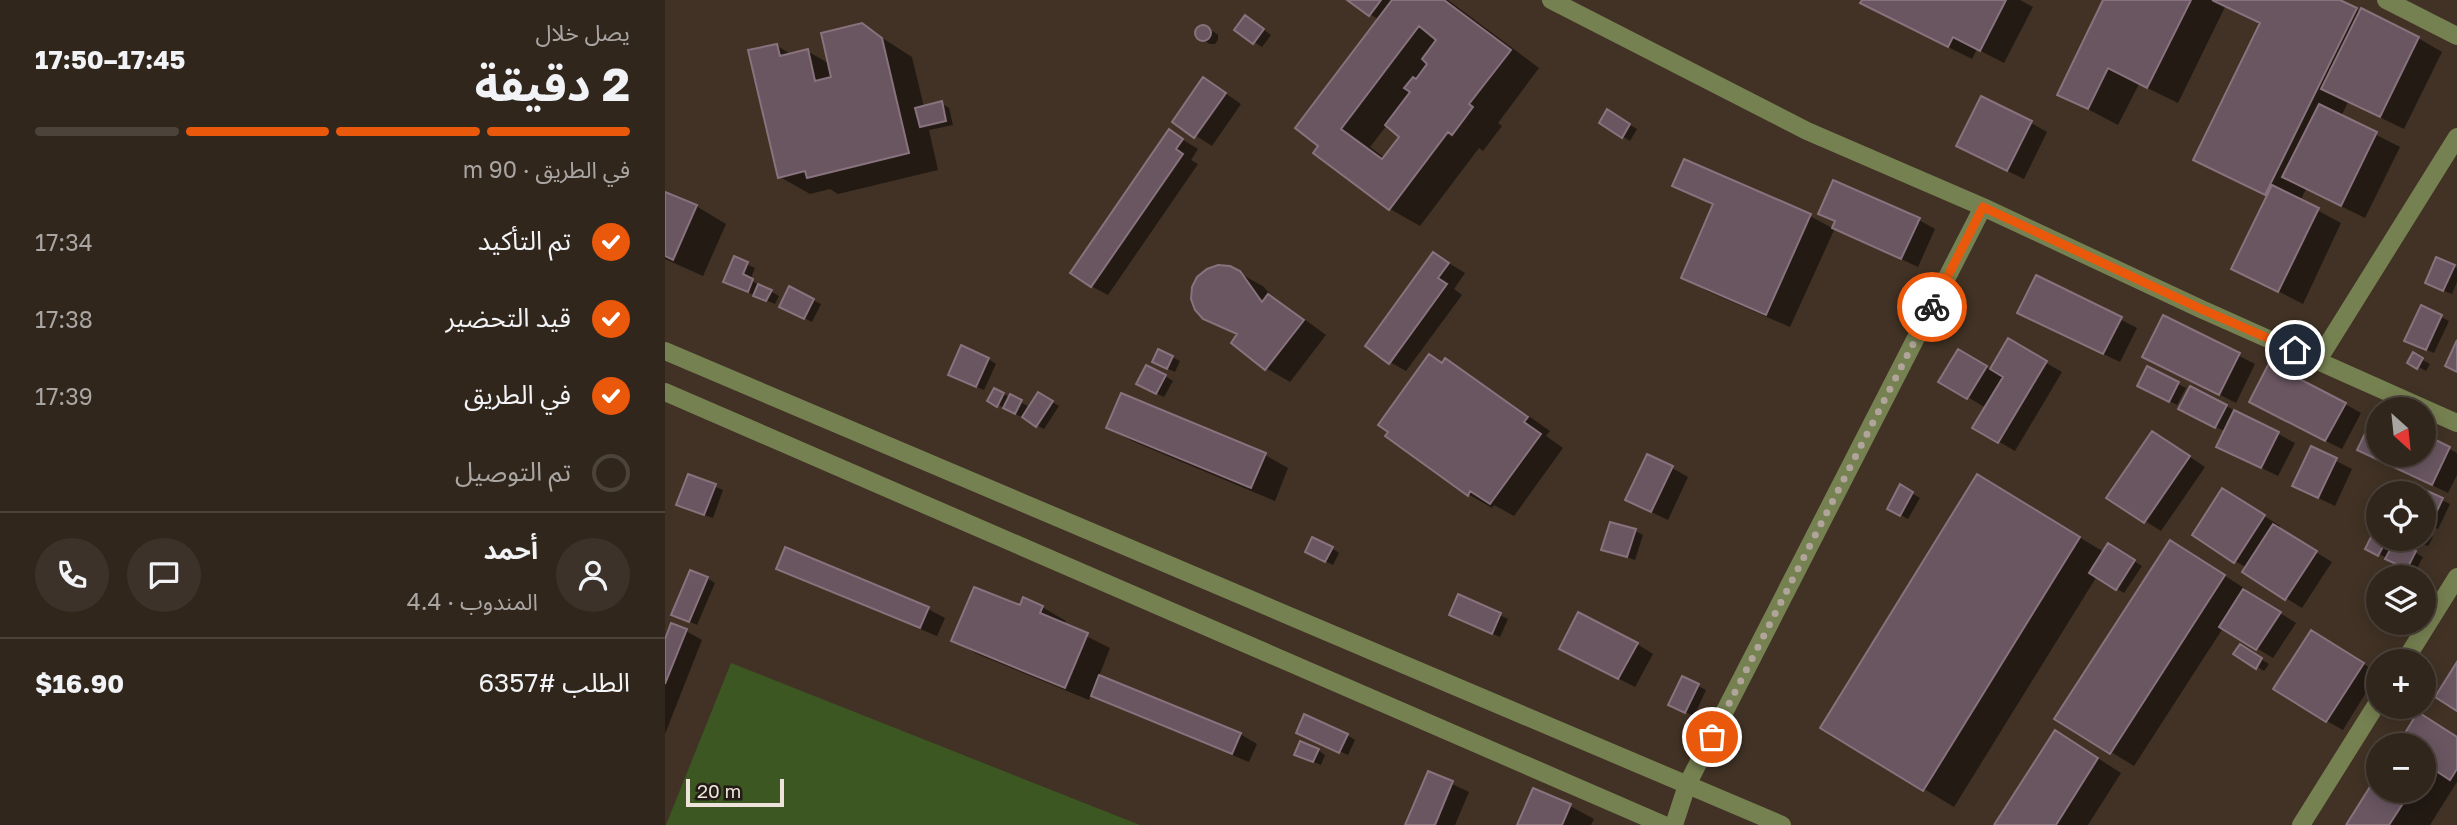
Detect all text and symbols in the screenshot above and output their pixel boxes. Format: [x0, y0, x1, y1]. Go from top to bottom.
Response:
text: يصل خلال [535, 18, 630, 46]
text: 17:45–17:50 [35, 44, 185, 75]
text: 2 دقيقة [475, 56, 630, 111]
text: في الطريق · 90 m [463, 155, 630, 183]
icon: check [592, 223, 630, 261]
text: تم التأكيد [478, 225, 571, 256]
text: 17:34 [35, 228, 93, 256]
courier [1897, 272, 1967, 342]
icon: bike [1913, 288, 1951, 326]
icon: check [592, 300, 630, 338]
text: قيد التحضير [445, 302, 571, 333]
text: 17:38 [35, 305, 93, 333]
pin [2265, 320, 2325, 380]
icon: home [2276, 331, 2314, 369]
icon: check [592, 377, 630, 415]
text: في الطريق [464, 379, 571, 410]
text: 17:39 [35, 382, 93, 410]
north arrow [2366, 397, 2436, 467]
map controls [2366, 397, 2436, 803]
text: تم التوصيل [455, 456, 571, 487]
button: locate [2366, 481, 2436, 551]
text: أحمد [484, 534, 538, 565]
button: phone [35, 538, 109, 612]
button: chat [127, 538, 201, 612]
button: person [556, 538, 630, 612]
button: layers [2366, 565, 2436, 635]
text: المندوب · 4.4 [407, 587, 538, 615]
button: + [2366, 649, 2436, 719]
text: الطلب #6357 [478, 667, 630, 698]
text: $16.90 [35, 668, 124, 699]
pin [1682, 707, 1742, 767]
icon: bag [1693, 718, 1731, 756]
button: − [2366, 733, 2436, 803]
scale bar [686, 776, 784, 808]
text: 20 m [697, 779, 741, 802]

